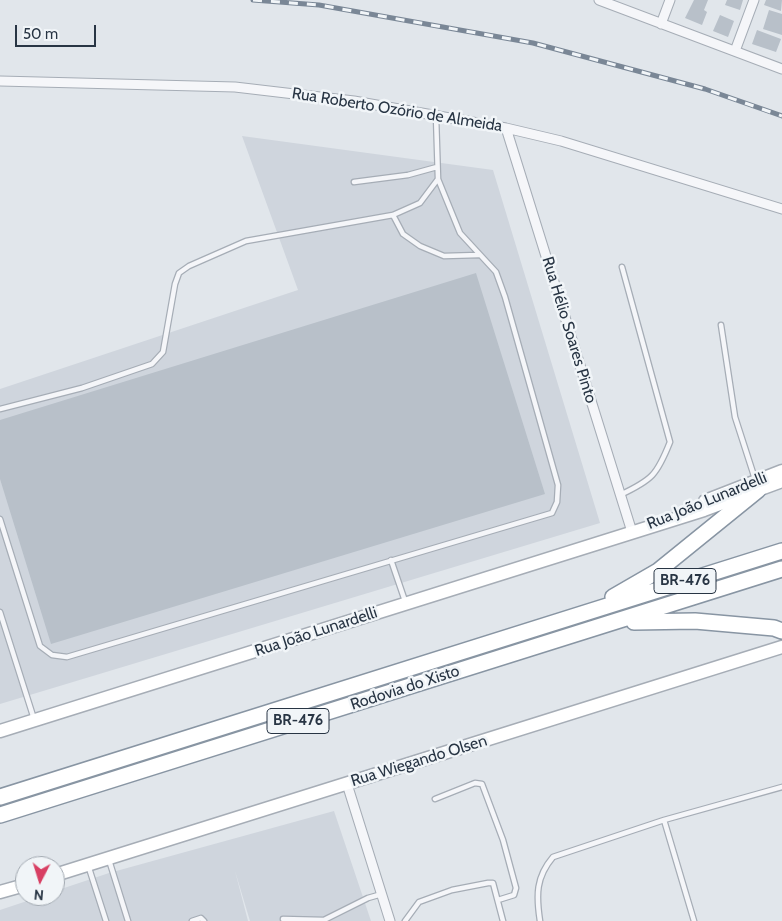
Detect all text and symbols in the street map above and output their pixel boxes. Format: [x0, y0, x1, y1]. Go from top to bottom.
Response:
scale bar [18, 15, 99, 47]
text: 50 m [23, 25, 58, 43]
street label: Rua Roberto Ozório de Almeida [290, 84, 504, 136]
street label: Rua Hélio Soares Pinto [538, 254, 600, 406]
street label: Rua João Lunardelli [644, 468, 770, 534]
road number: BR-476 [654, 568, 716, 594]
street label: Rua João Lunardelli [252, 603, 380, 661]
street label: Rodovia do Xisto [348, 661, 462, 715]
road number: BR-476 [267, 708, 329, 734]
street label: Rua Wiegando Olsen [349, 731, 489, 791]
north arrow [15, 856, 65, 906]
text: N [33, 886, 44, 904]

